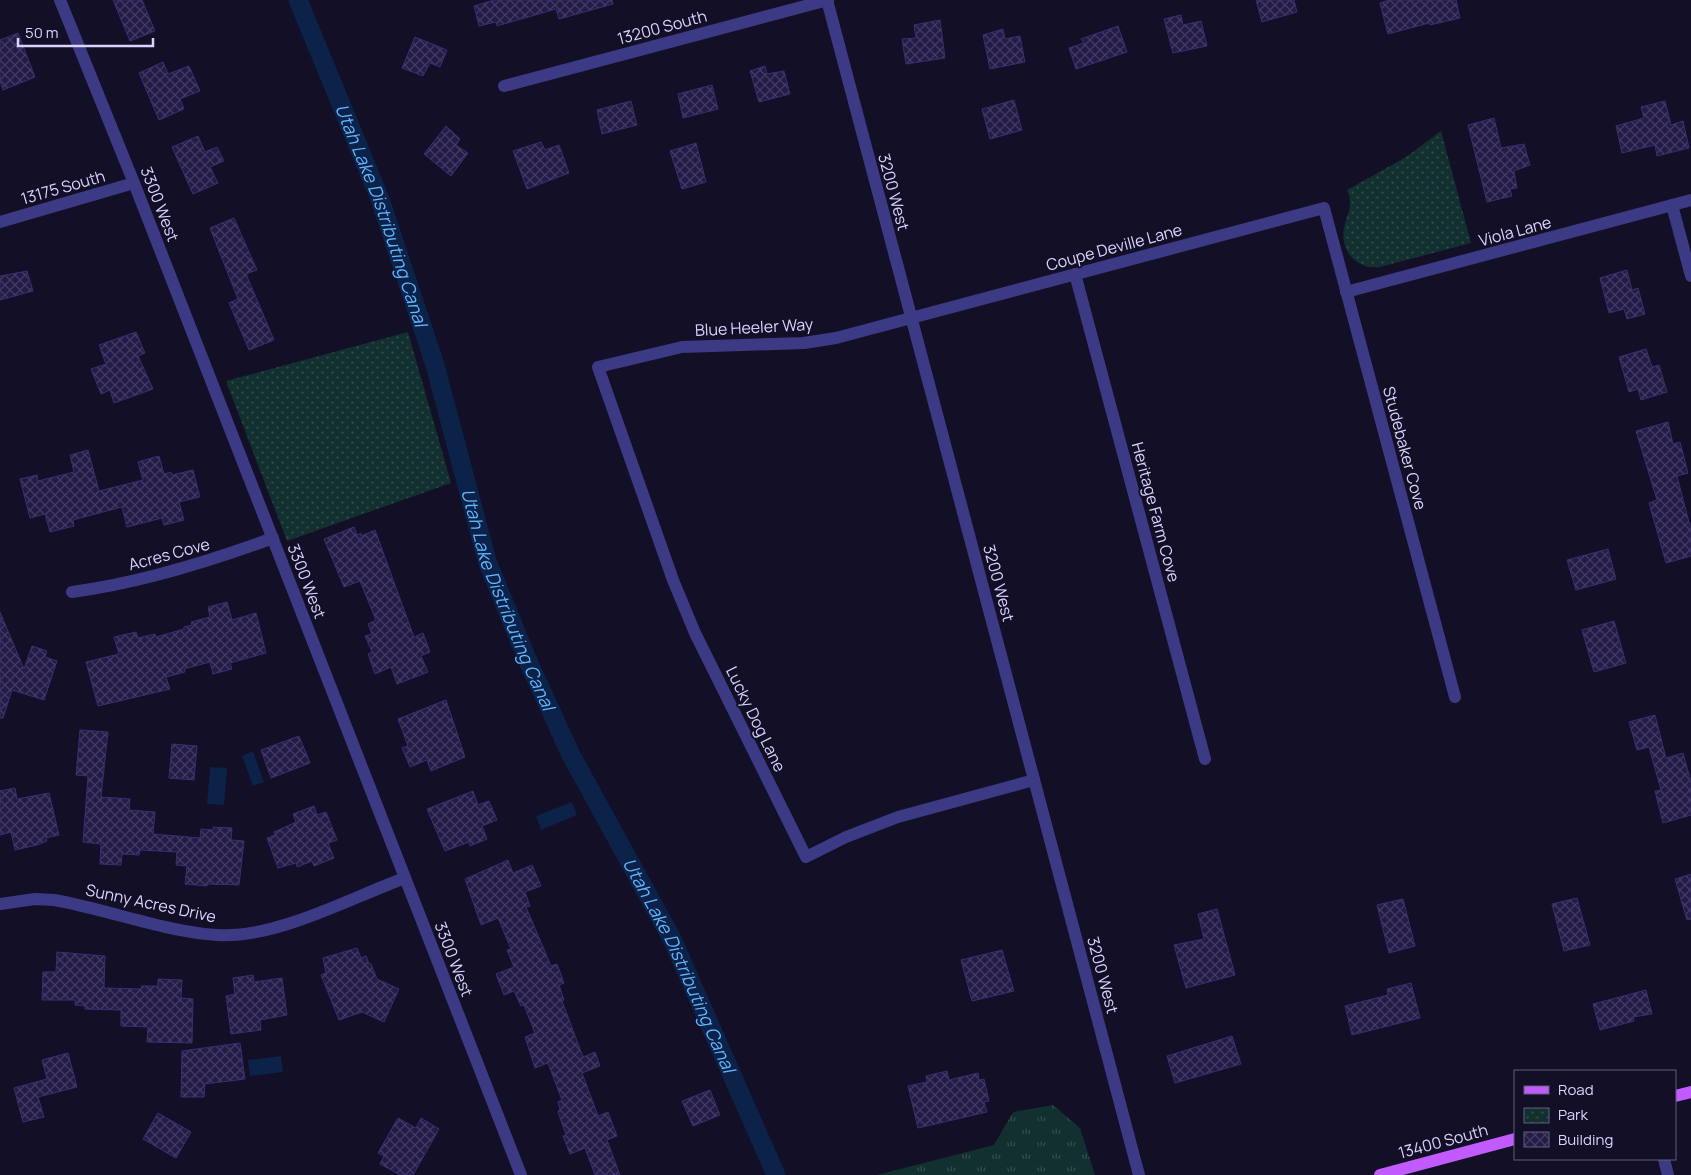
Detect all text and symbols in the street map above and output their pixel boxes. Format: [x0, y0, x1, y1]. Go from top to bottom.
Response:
street label: 13200 South [615, 5, 709, 49]
scale bar [18, 15, 152, 47]
text: 50 m [25, 22, 59, 43]
water label: Utah Lake Distributing Canal [330, 100, 434, 332]
street label: 3200 West [873, 151, 915, 233]
street label: 3300 West [136, 163, 184, 245]
street label: 13175 South [18, 164, 108, 210]
street label: Viola Lane [1476, 211, 1554, 251]
street label: Coupe Deville Lane [1044, 218, 1184, 276]
street label: Blue Heeler Way [694, 313, 814, 341]
street label: Studebaker Cove [1378, 384, 1432, 512]
street label: Heritage Farm Cove [1127, 440, 1185, 584]
water label: Utah Lake Distributing Canal [456, 486, 562, 717]
street label: Acres Cove [126, 533, 212, 575]
street label: 3300 West [283, 540, 331, 622]
street label: 3200 West [978, 542, 1020, 624]
street label: Lucky Dog Lane [721, 663, 791, 775]
water label: Utah Lake Distributing Canal [618, 853, 742, 1079]
street label: Sunny Acres Drive [84, 878, 218, 928]
street label: 3300 West [430, 918, 478, 1000]
street label: 3200 West [1082, 934, 1124, 1016]
legend [1514, 1070, 1676, 1160]
text: Road [1558, 1079, 1594, 1100]
text: Park [1558, 1104, 1588, 1125]
street label: 13400 South [1396, 1118, 1490, 1164]
text: Building [1558, 1129, 1613, 1150]

